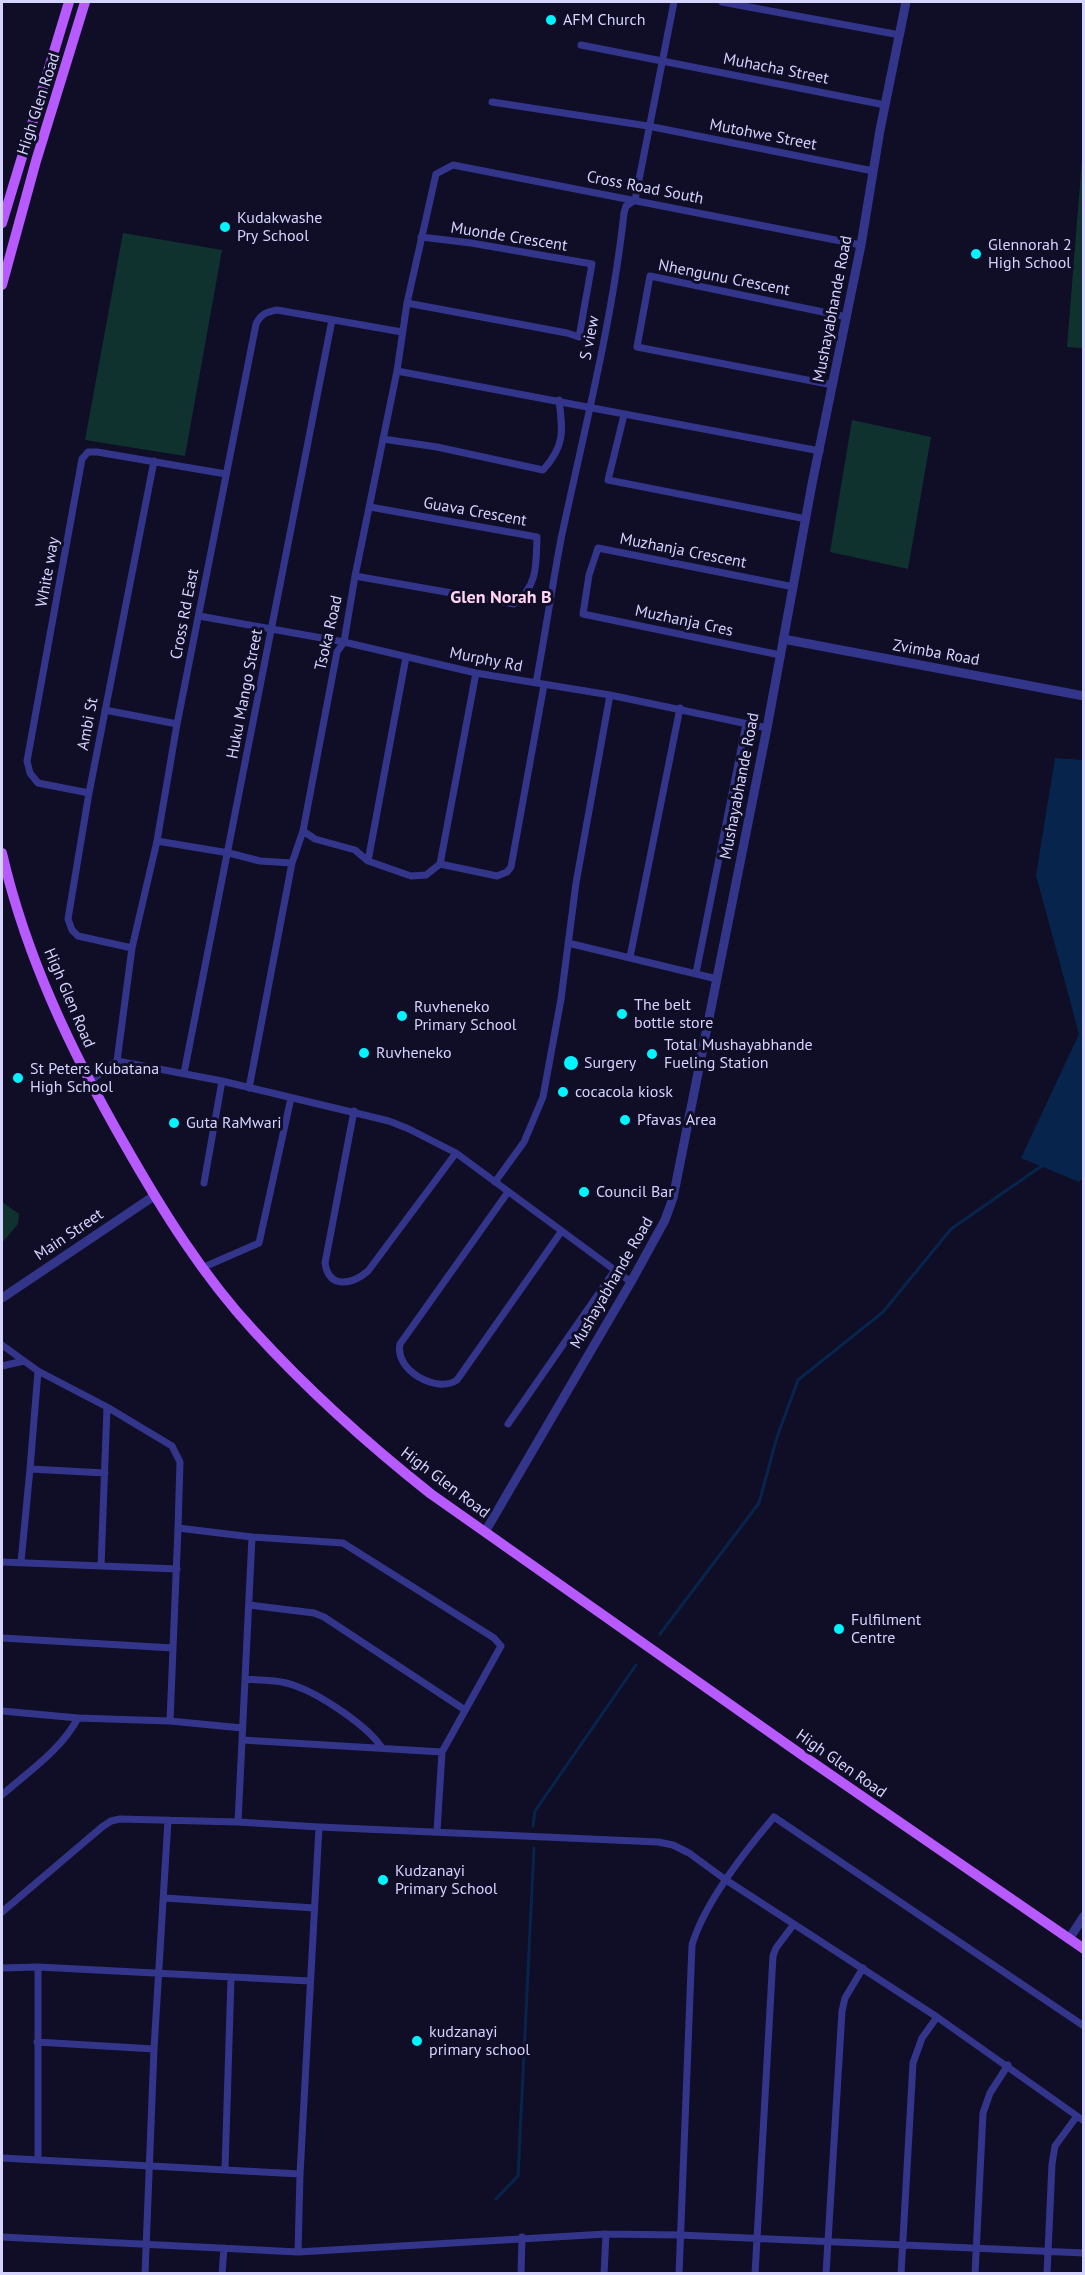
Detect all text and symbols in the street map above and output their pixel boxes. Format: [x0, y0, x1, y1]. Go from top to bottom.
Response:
place label: AFM Church [563, 10, 645, 30]
marker: AFM Church [544, 13, 558, 27]
street label: Muhacha Street [722, 49, 830, 89]
street label: High Glen Road [13, 51, 65, 157]
street label: Mutohwe Street [708, 115, 818, 155]
street label: Cross Road South [585, 167, 705, 209]
place label: Kudakwashe Pry School [237, 208, 322, 246]
street label: Muonde Crescent [449, 218, 569, 256]
marker: Kudakwashe Pry School [218, 220, 232, 234]
street label: Mushayabhande Road [809, 234, 857, 384]
place label: Glennorah 2 High School [988, 235, 1072, 273]
marker: Glennorah 2 High School [969, 247, 983, 261]
street label: Nhengunu Crescent [657, 256, 791, 300]
street label: S view [576, 314, 604, 362]
street label: Guava Crescent [422, 493, 528, 531]
street label: Muzhanja Crescent [618, 529, 748, 573]
street label: White way [32, 535, 64, 609]
street label: Cross Rd East [167, 567, 203, 661]
district label: Glen Norah B [450, 587, 552, 609]
street label: Tsoka Road [311, 594, 347, 672]
street label: Muzhanja Cres [633, 601, 735, 641]
street label: Huku Mango Street [223, 628, 267, 760]
street label: Zvimba Road [891, 636, 981, 670]
street label: Murphy Rd [448, 644, 524, 676]
street label: Ambi St [73, 696, 103, 752]
street label: Mushayabhande Road [716, 711, 764, 861]
street label: High Glen Road [39, 945, 99, 1051]
place label: The belt bottle store [634, 995, 713, 1033]
place label: Ruvheneko Primary School [414, 997, 516, 1035]
marker: The belt bottle store [615, 1007, 629, 1021]
marker: Ruvheneko Primary School [395, 1009, 409, 1023]
place label: Total Mushayabhande Fueling Station [664, 1035, 813, 1073]
place label: Ruvheneko [376, 1043, 452, 1063]
marker: Ruvheneko [357, 1046, 371, 1060]
marker: Total Mushayabhande Fueling Station [645, 1047, 659, 1061]
place label: Surgery [584, 1053, 636, 1073]
marker: Surgery [562, 1054, 580, 1072]
place label: St Peters Kubatana High School [30, 1059, 159, 1097]
marker: St Peters Kubatana High School [11, 1071, 25, 1085]
place label: cocacola kiosk [575, 1082, 673, 1102]
marker: cocacola kiosk [556, 1085, 570, 1099]
place label: Pfavas Area [637, 1110, 717, 1130]
place label: Guta RaMwari [186, 1113, 281, 1133]
marker: Pfavas Area [618, 1113, 632, 1127]
marker: Guta RaMwari [167, 1116, 181, 1130]
place label: Council Bar [596, 1182, 674, 1202]
marker: Council Bar [577, 1185, 591, 1199]
street label: Main Street [31, 1205, 107, 1265]
street label: Mushayabhande Road [566, 1214, 658, 1352]
street label: High Glen Road [397, 1443, 493, 1523]
place label: Fulfilment Centre [851, 1610, 921, 1648]
marker: Fulfilment Centre [832, 1622, 846, 1636]
street label: High Glen Road [792, 1726, 890, 1802]
place label: Kudzanayi Primary School [395, 1861, 497, 1899]
marker: Kudzanayi Primary School [376, 1873, 390, 1887]
place label: kudzanayi primary school [429, 2022, 530, 2060]
marker: kudzanayi primary school [410, 2034, 424, 2048]

